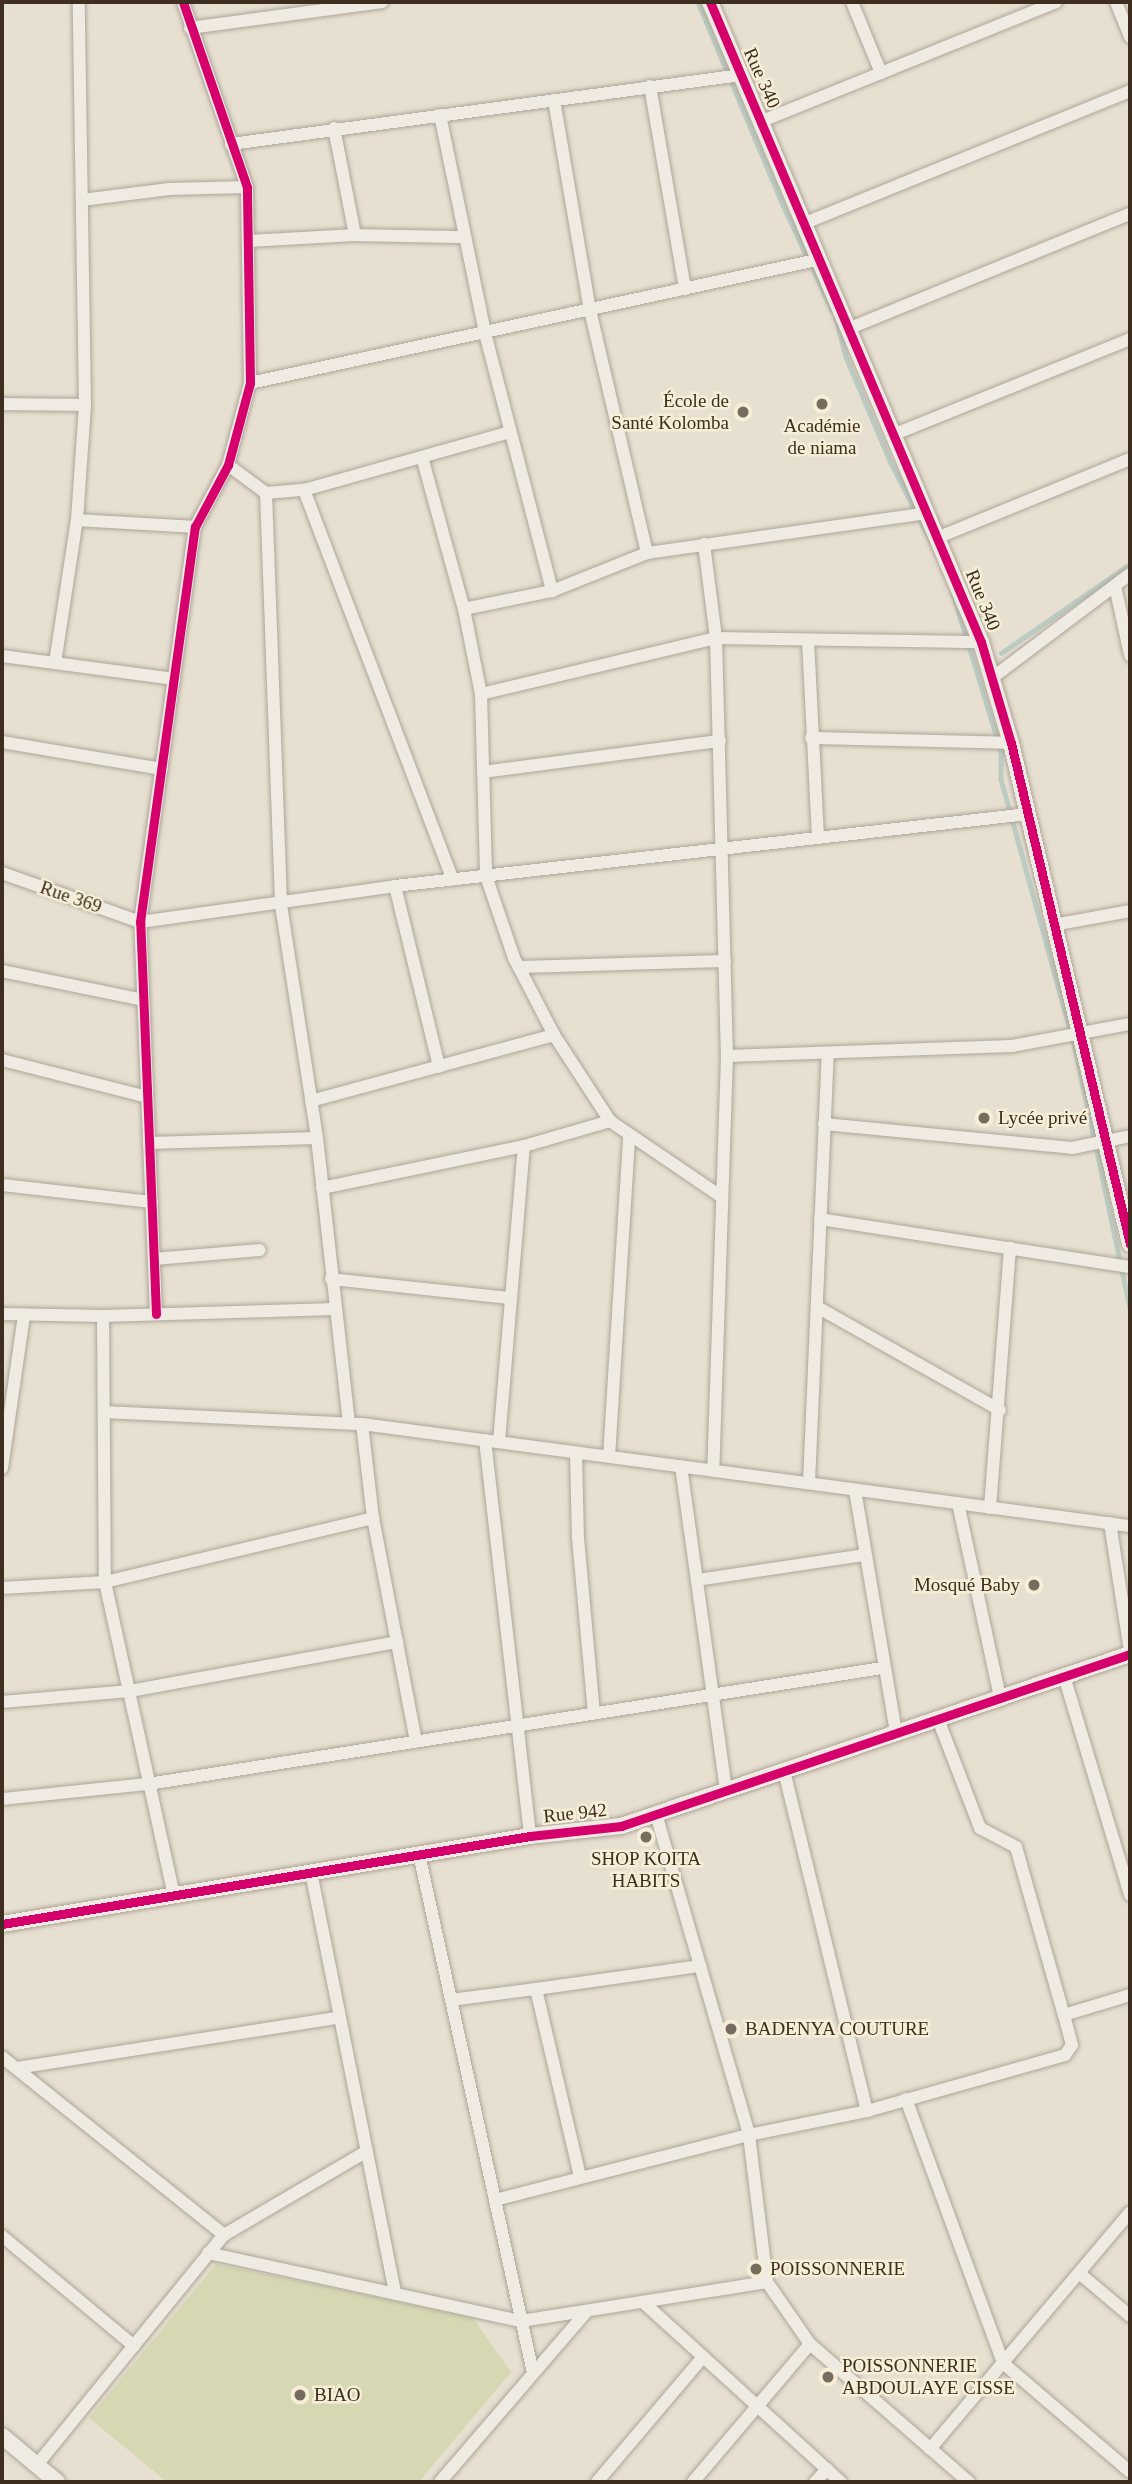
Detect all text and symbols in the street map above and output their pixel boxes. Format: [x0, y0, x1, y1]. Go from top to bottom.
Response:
street label: Rue 340 [739, 44, 785, 112]
place label: École de Santé Kolomba [611, 390, 729, 434]
marker: Académie de niama [814, 396, 830, 412]
marker: École de Santé Kolomba [735, 404, 751, 420]
place label: Académie de niama [783, 415, 861, 459]
street label: Rue 340 [960, 566, 1006, 634]
street label: Rue 369 [37, 876, 105, 918]
place label: Lycée privé [998, 1107, 1087, 1129]
marker: Lycée privé [976, 1110, 992, 1126]
place label: Mosqué Baby [914, 1574, 1020, 1596]
marker: Mosqué Baby [1026, 1577, 1042, 1593]
street label: Rue 942 [542, 1798, 608, 1828]
marker: SHOP KOITA HABITS [638, 1829, 654, 1845]
place label: SHOP KOITA HABITS [591, 1848, 701, 1892]
place label: BADENYA COUTURE [745, 2018, 930, 2040]
marker: BADENYA COUTURE [723, 2021, 739, 2037]
place label: POISSONNERIE [770, 2258, 905, 2280]
marker: POISSONNERIE [748, 2261, 764, 2277]
place label: POISSONNERIE ABDOULAYE CISSE [842, 2355, 1015, 2399]
marker: POISSONNERIE ABDOULAYE CISSE [820, 2369, 836, 2385]
place label: BIAO [314, 2384, 360, 2406]
marker: BIAO [292, 2387, 308, 2403]

